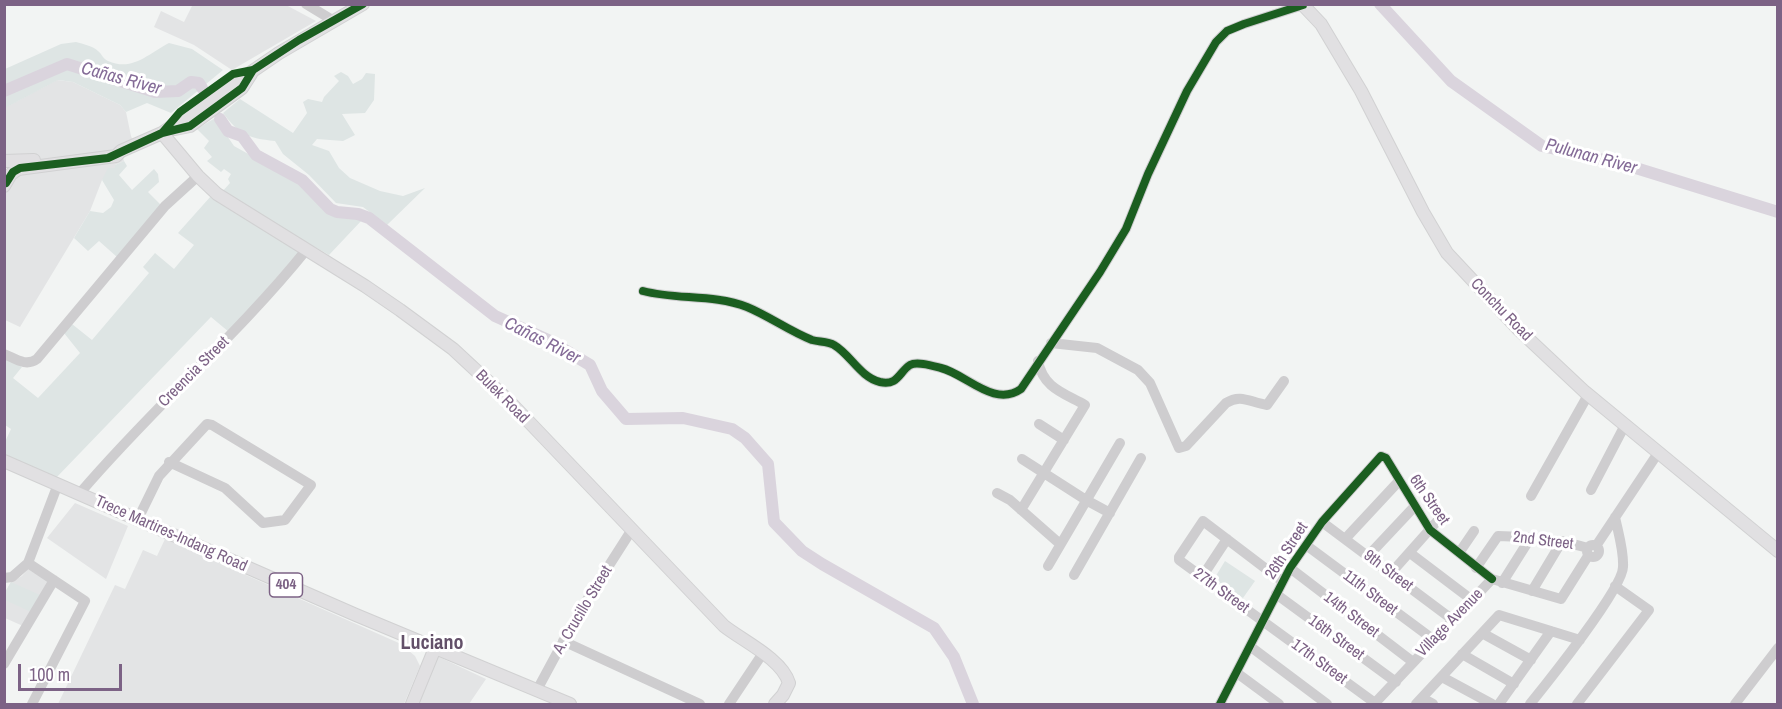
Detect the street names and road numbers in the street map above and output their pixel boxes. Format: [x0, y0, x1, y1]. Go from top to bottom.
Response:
street label: Conchu Road [1466, 274, 1536, 346]
street label: Creencia Street [155, 333, 233, 411]
street label: Bulek Road [471, 366, 533, 428]
street label: 6th Street [1405, 471, 1453, 529]
street label: Trece Martires-Indang Road [92, 492, 250, 576]
street label: 26th Street [1261, 519, 1313, 583]
street label: 2nd Street [1512, 528, 1574, 554]
street label: 9th Street [1360, 546, 1416, 596]
street label: A. Crucillo Street [549, 563, 617, 657]
street label: 27th Street [1189, 564, 1253, 618]
street label: 11th Street [1339, 566, 1401, 620]
road number: 404 [270, 573, 302, 597]
street label: Village Avenue [1413, 585, 1487, 661]
street label: 14th Street [1320, 588, 1382, 642]
street label: 16th Street [1304, 611, 1368, 665]
street label: 17th Street [1287, 635, 1351, 689]

